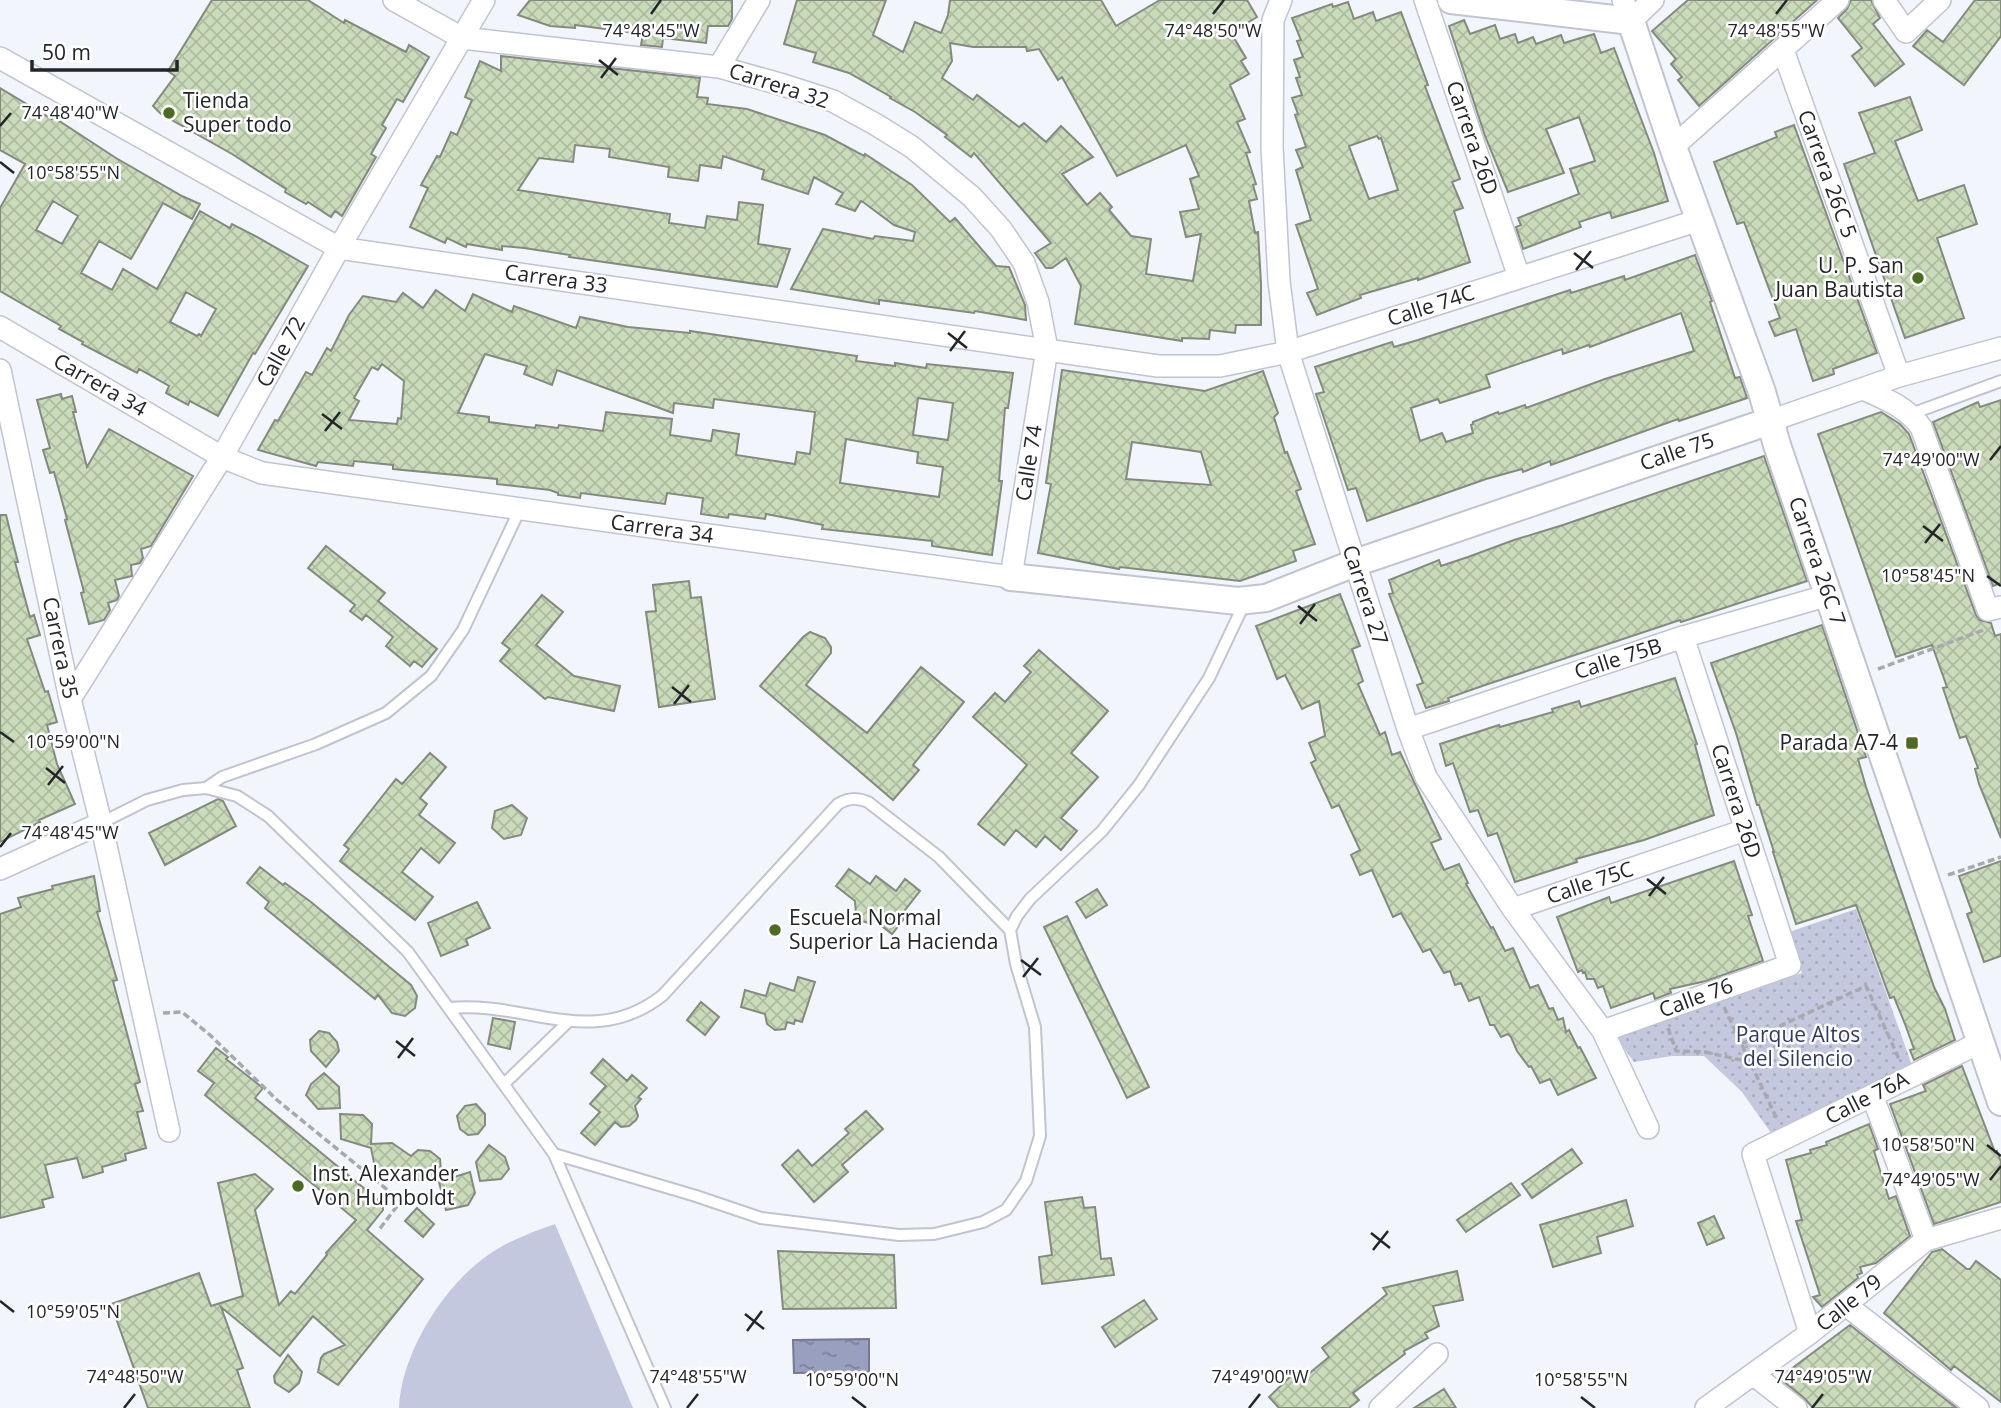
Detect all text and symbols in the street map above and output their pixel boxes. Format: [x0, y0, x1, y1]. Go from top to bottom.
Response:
text: 74°48'45"W [602, 18, 700, 42]
text: 74°48'50"W [1164, 18, 1262, 42]
text: 74°48'55"W [1727, 18, 1825, 42]
scale bar [32, 28, 177, 72]
text: 50 m [42, 38, 91, 66]
street label: Carrera 32 [726, 56, 833, 114]
street label: Carrera 26D [1440, 77, 1506, 198]
place label: Tienda Super todo [183, 86, 292, 138]
text: 74°48'40"W [21, 100, 119, 124]
marker: Tienda Super todo [161, 105, 177, 121]
street label: Carrera 26C 5 [1792, 106, 1864, 242]
text: 10°58'55"N [26, 160, 120, 184]
place label: U. P. San Juan Bautista [1773, 251, 1904, 303]
street label: Carrera 33 [503, 257, 609, 299]
marker: U. P. San Juan Bautista [1910, 270, 1926, 286]
street label: Calle 74C [1384, 278, 1478, 332]
street label: Calle 72 [249, 311, 311, 392]
street label: Carrera 34 [49, 346, 152, 422]
street label: Calle 74 [1008, 423, 1048, 503]
street label: Calle 75 [1636, 425, 1718, 477]
text: 74°49'00"W [1882, 447, 1980, 471]
street label: Carrera 26C 7 [1783, 493, 1853, 629]
street label: Carrera 34 [609, 507, 715, 549]
street label: Carrera 27 [1337, 541, 1395, 648]
text: 10°58'45"N [1881, 563, 1975, 587]
street label: Carrera 35 [37, 594, 85, 701]
street label: Calle 75B [1570, 631, 1665, 685]
place label: Parada A7-4 [1779, 728, 1898, 756]
text: 10°59'00"N [26, 729, 120, 753]
marker: Parada A7-4 [1904, 735, 1920, 751]
street label: Carrera 26D [1705, 740, 1769, 862]
text: 74°48'45"W [21, 820, 119, 844]
street label: Calle 75C [1543, 854, 1637, 910]
place label: Escuela Normal Superior La Hacienda [789, 903, 998, 955]
marker: Escuela Normal Superior La Hacienda [767, 922, 783, 938]
street label: Calle 76 [1655, 971, 1737, 1023]
park label: Parque Altos del Silencio [1736, 1020, 1860, 1072]
street label: Calle 76A [1820, 1064, 1914, 1130]
text: 10°58'50"N [1881, 1132, 1975, 1156]
place label: Inst. Alexander Von Humboldt [312, 1159, 459, 1211]
text: 74°49'05"W [1882, 1167, 1980, 1191]
marker: Inst. Alexander Von Humboldt [290, 1178, 306, 1194]
street label: Calle 79 [1810, 1267, 1887, 1337]
text: 10°59'05"N [26, 1299, 120, 1323]
text: 74°48'50"W [86, 1364, 184, 1388]
text: 74°48'55"W [649, 1364, 747, 1388]
text: 74°49'00"W [1211, 1364, 1309, 1388]
text: 74°49'05"W [1774, 1364, 1872, 1388]
text: 10°59'00"N [805, 1367, 899, 1391]
text: 10°58'55"N [1534, 1367, 1628, 1391]

